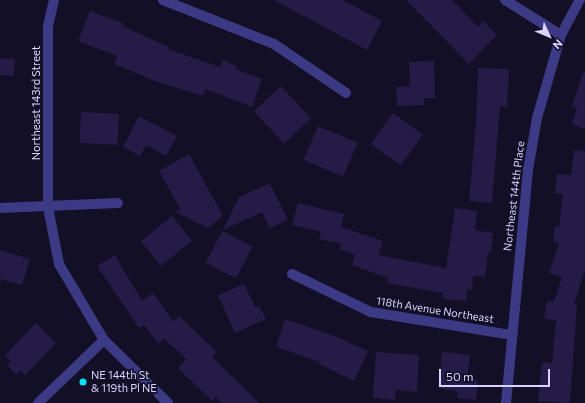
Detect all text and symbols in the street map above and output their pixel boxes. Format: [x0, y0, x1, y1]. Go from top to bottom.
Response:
north arrow [529, 16, 569, 56]
text: N [550, 37, 566, 52]
street label: Northeast 143rd Street [29, 46, 43, 160]
street label: Northeast 144th Place [501, 140, 527, 252]
street label: 118th Avenue Northeast [375, 294, 495, 326]
scale bar [441, 361, 552, 387]
place label: NE 144th St & 119th Pl NE [91, 369, 157, 395]
text: 50 m [446, 369, 474, 383]
marker: NE 144th St & 119th Pl NE [78, 377, 88, 387]

